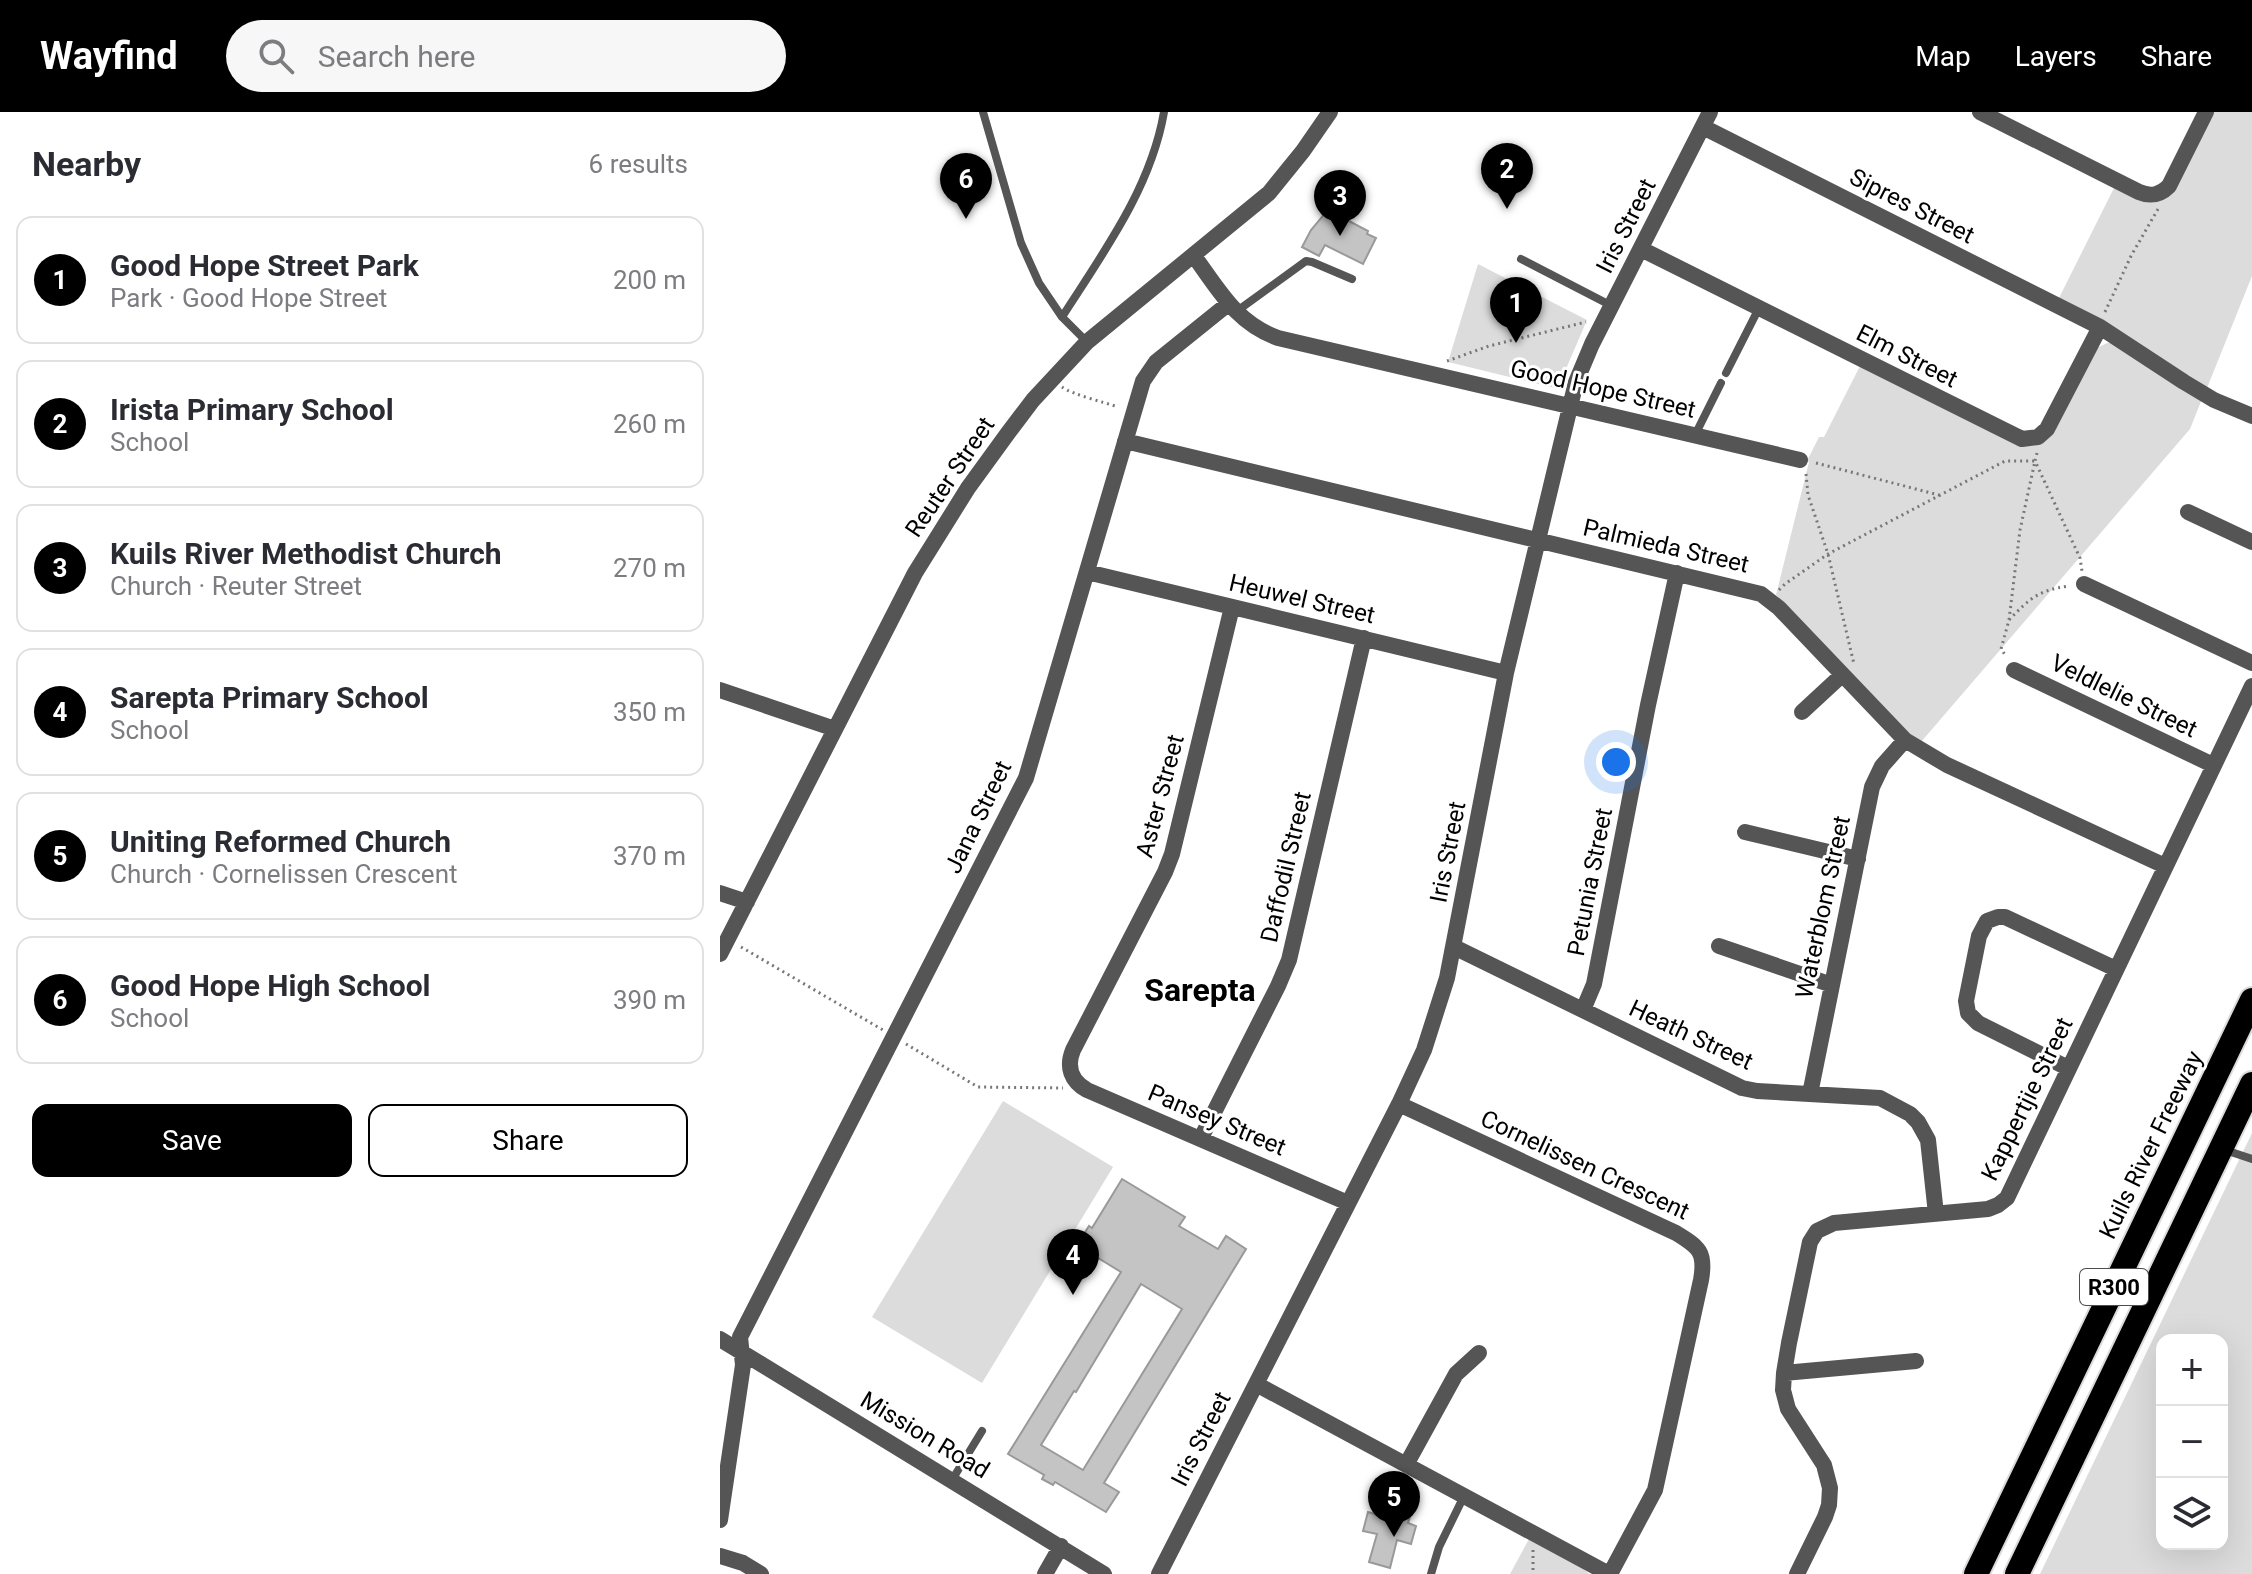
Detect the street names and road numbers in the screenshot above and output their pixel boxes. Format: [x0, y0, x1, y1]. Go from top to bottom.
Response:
street label: Sipres Street [1845, 163, 1979, 249]
street label: Iris Street [1590, 174, 1662, 278]
street label: Elm Street [1852, 319, 1962, 393]
street label: Good Hope Street [1508, 354, 1699, 424]
street label: Reuter Street [900, 412, 1000, 542]
street label: Palmieda Street [1580, 513, 1752, 579]
street label: Heuwel Street [1226, 569, 1378, 629]
street label: Veldlelie Street [2046, 649, 2202, 744]
street label: Aster Street [1130, 731, 1190, 860]
street label: Jana Street [939, 756, 1017, 878]
street label: Daffodil Street [1255, 789, 1317, 945]
street label: Iris Street [1425, 799, 1472, 905]
street label: Petunia Street [1562, 805, 1618, 958]
street label: Waterblom Street [1790, 813, 1856, 1001]
street label: Heath Street [1625, 994, 1757, 1076]
street label: Kappertjie Street [1975, 1013, 2079, 1185]
street label: Kuils River Freeway [2093, 1046, 2209, 1244]
street label: Pansey Street [1144, 1078, 1290, 1162]
street label: Cornelissen Crescent [1476, 1104, 1694, 1226]
road number: R300 [2080, 1269, 2148, 1305]
street label: Mission Road [855, 1386, 995, 1484]
street label: Iris Street [1165, 1387, 1237, 1491]

